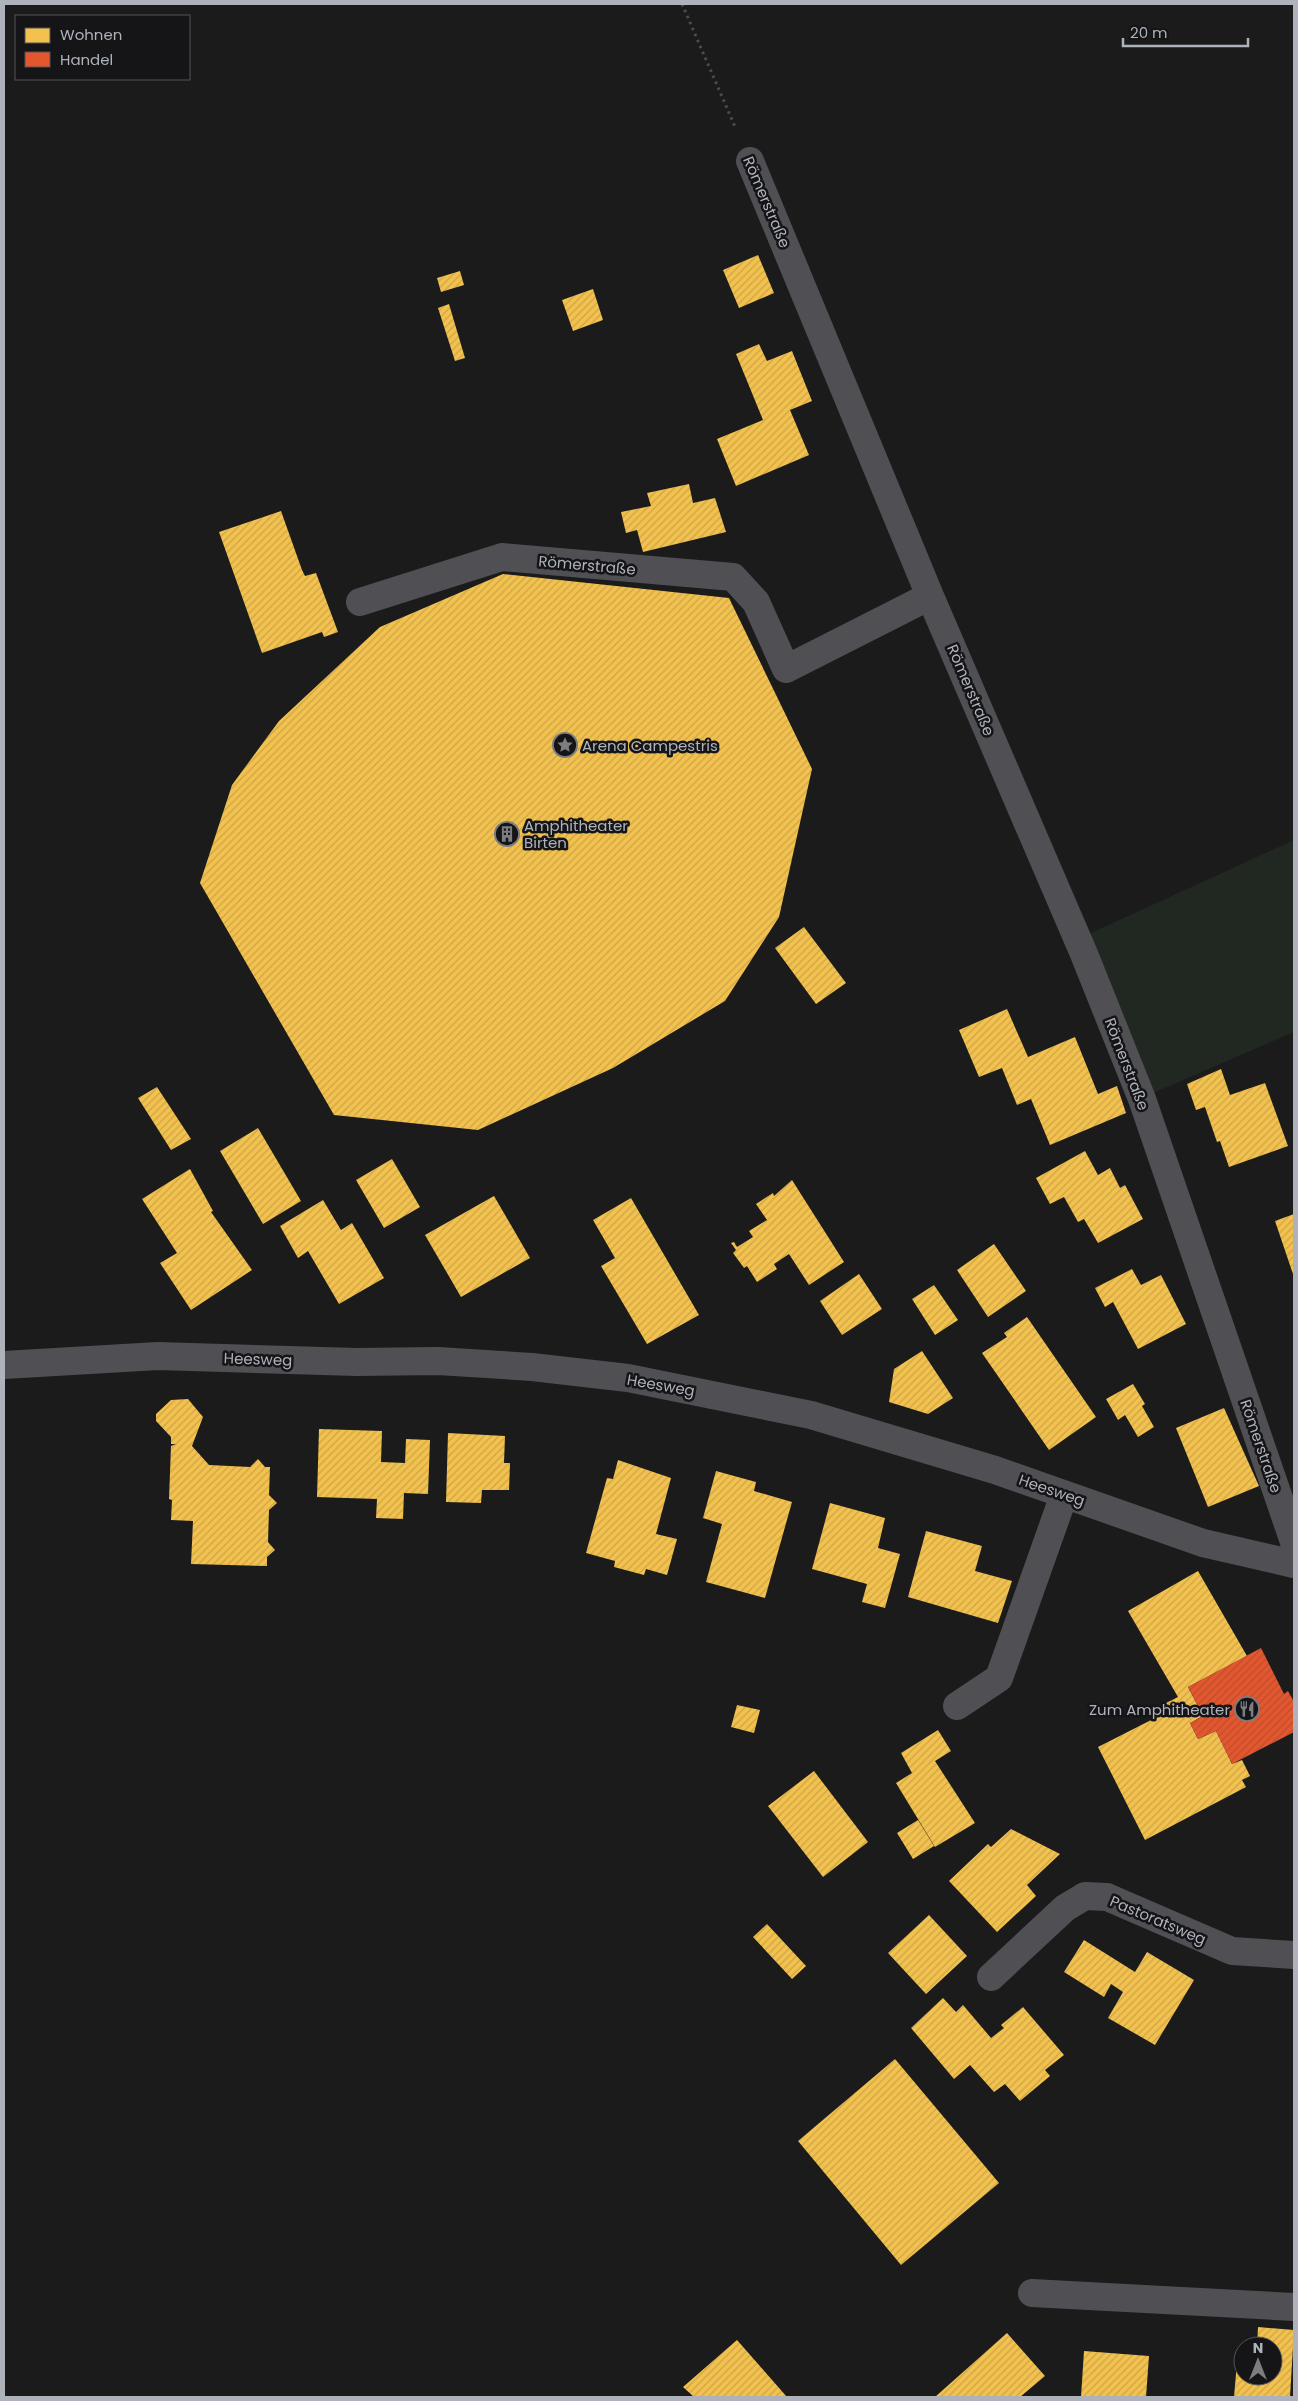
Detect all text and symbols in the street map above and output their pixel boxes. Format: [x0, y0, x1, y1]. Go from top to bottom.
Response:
legend [15, 15, 190, 80]
scale bar [1123, 15, 1248, 47]
text: 20 m [1130, 22, 1168, 43]
text: Wohnen [60, 24, 122, 45]
text: Handel [60, 49, 113, 70]
street label: Römerstraße [738, 153, 796, 251]
street label: Römerstraße [537, 550, 637, 580]
street label: Römerstraße [942, 641, 1000, 739]
place icon: Arena Campestris [552, 732, 578, 758]
place label: Arena Campestris [582, 735, 718, 756]
place label: Amphitheater Birten [524, 815, 628, 853]
building icon: Amphitheater Birten [494, 821, 520, 847]
street label: Römerstraße [1100, 1015, 1154, 1113]
street label: Heesweg [223, 1347, 293, 1371]
street label: Heesweg [625, 1369, 697, 1401]
street label: Römerstraße [1235, 1396, 1287, 1496]
street label: Heesweg [1016, 1469, 1088, 1511]
restaurant icon: Zum Amphitheater [1234, 1696, 1260, 1722]
place label: Zum Amphitheater [1089, 1699, 1230, 1720]
street label: Pastoratsweg [1107, 1890, 1209, 1950]
north arrow [1233, 2336, 1283, 2386]
text: N [1253, 2338, 1263, 2358]

